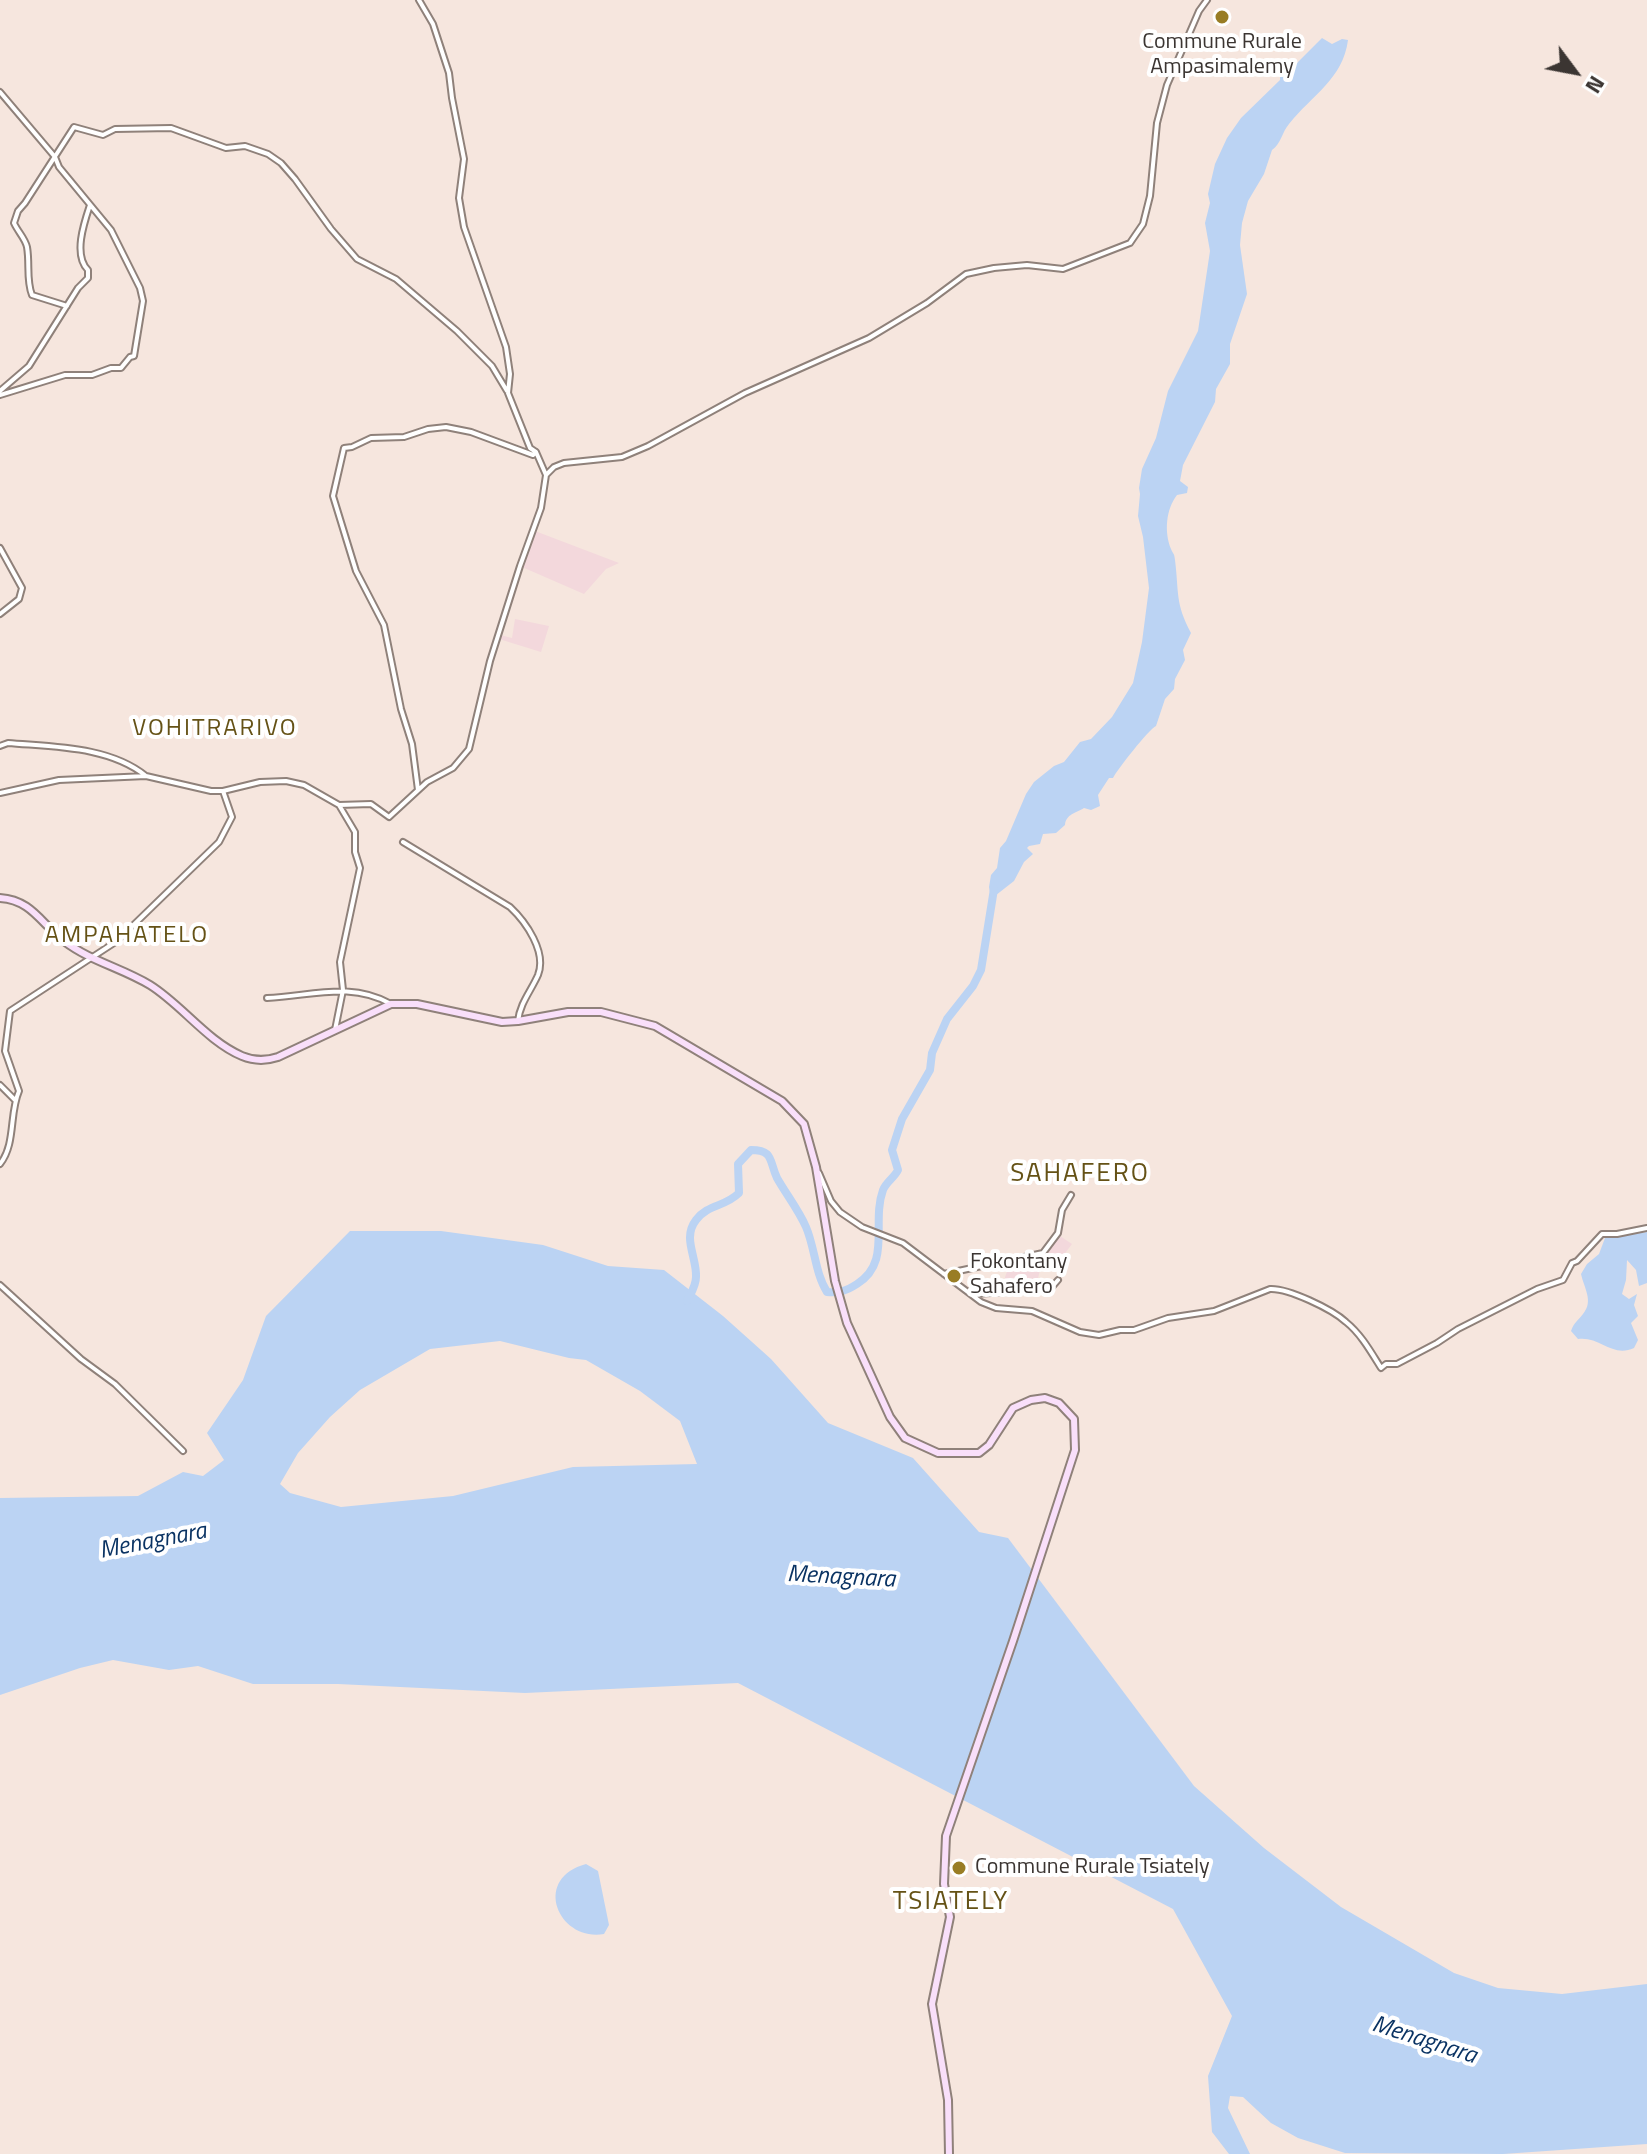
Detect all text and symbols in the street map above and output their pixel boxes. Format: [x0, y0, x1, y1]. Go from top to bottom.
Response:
marker: Commune Rurale Ampasimalemy [1213, 8, 1231, 26]
place label: Commune Rurale Ampasimalemy [1142, 30, 1302, 82]
north arrow [1535, 32, 1615, 112]
text: N [1577, 69, 1614, 100]
district label: VOHITRARIVO [132, 715, 298, 743]
district label: AMPAHATELO [45, 922, 209, 950]
district label: SAHAFERO [1010, 1159, 1150, 1191]
place label: Fokontany Sahafero [970, 1250, 1067, 1302]
marker: Fokontany Sahafero [945, 1267, 963, 1285]
water label: Menagnara [97, 1518, 209, 1566]
water label: Menagnara [786, 1561, 896, 1595]
place label: Commune Rurale Tsiately [975, 1855, 1210, 1881]
marker: Commune Rurale Tsiately [950, 1859, 968, 1877]
district label: TSIATELY [893, 1887, 1009, 1919]
water label: Menagnara [1368, 2011, 1480, 2071]

